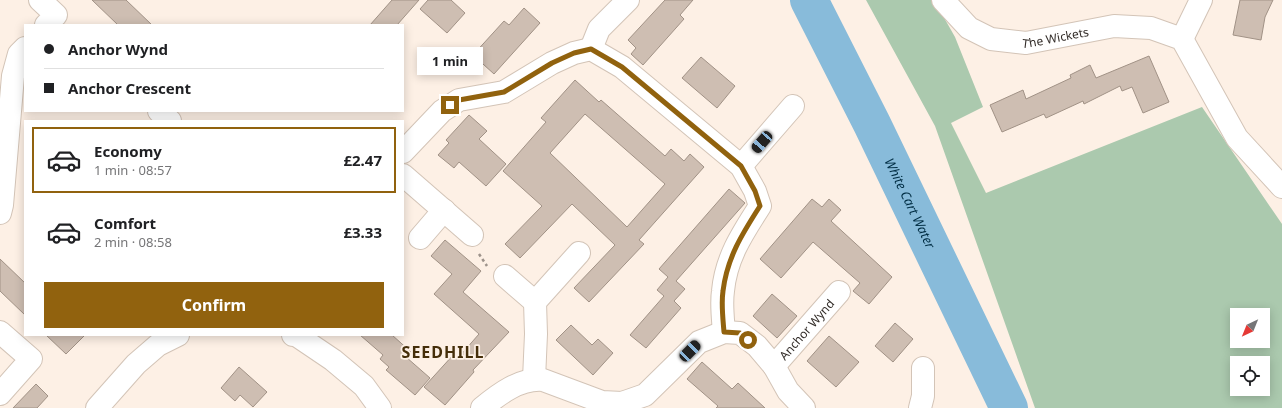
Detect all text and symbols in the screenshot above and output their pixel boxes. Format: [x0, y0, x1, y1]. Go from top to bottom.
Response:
street label: The Wickets [1021, 23, 1090, 52]
text: Anchor Wynd [68, 39, 168, 59]
callout: 1 min [417, 47, 483, 75]
text: 1 min [432, 52, 468, 70]
text: Anchor Crescent [68, 78, 191, 98]
route end [441, 96, 459, 114]
car [750, 129, 774, 155]
text: Economy [94, 141, 162, 161]
icon: car [46, 142, 82, 178]
text: £2.47 [343, 150, 382, 170]
water label: White Cart Water [881, 155, 940, 252]
text: 1 min · 08:57 [94, 161, 172, 179]
text: Comfort [94, 213, 156, 233]
icon: car [46, 214, 82, 250]
text: £3.33 [343, 222, 382, 242]
text: 2 min · 08:58 [94, 233, 172, 251]
button: Confirm [44, 282, 384, 328]
street label: Anchor Wynd [775, 295, 838, 363]
north arrow [1230, 308, 1270, 348]
map controls [1230, 308, 1270, 396]
route start [739, 331, 757, 349]
car [677, 338, 703, 364]
district label: SEEDHILL [402, 341, 484, 363]
button: locate [1230, 356, 1270, 396]

